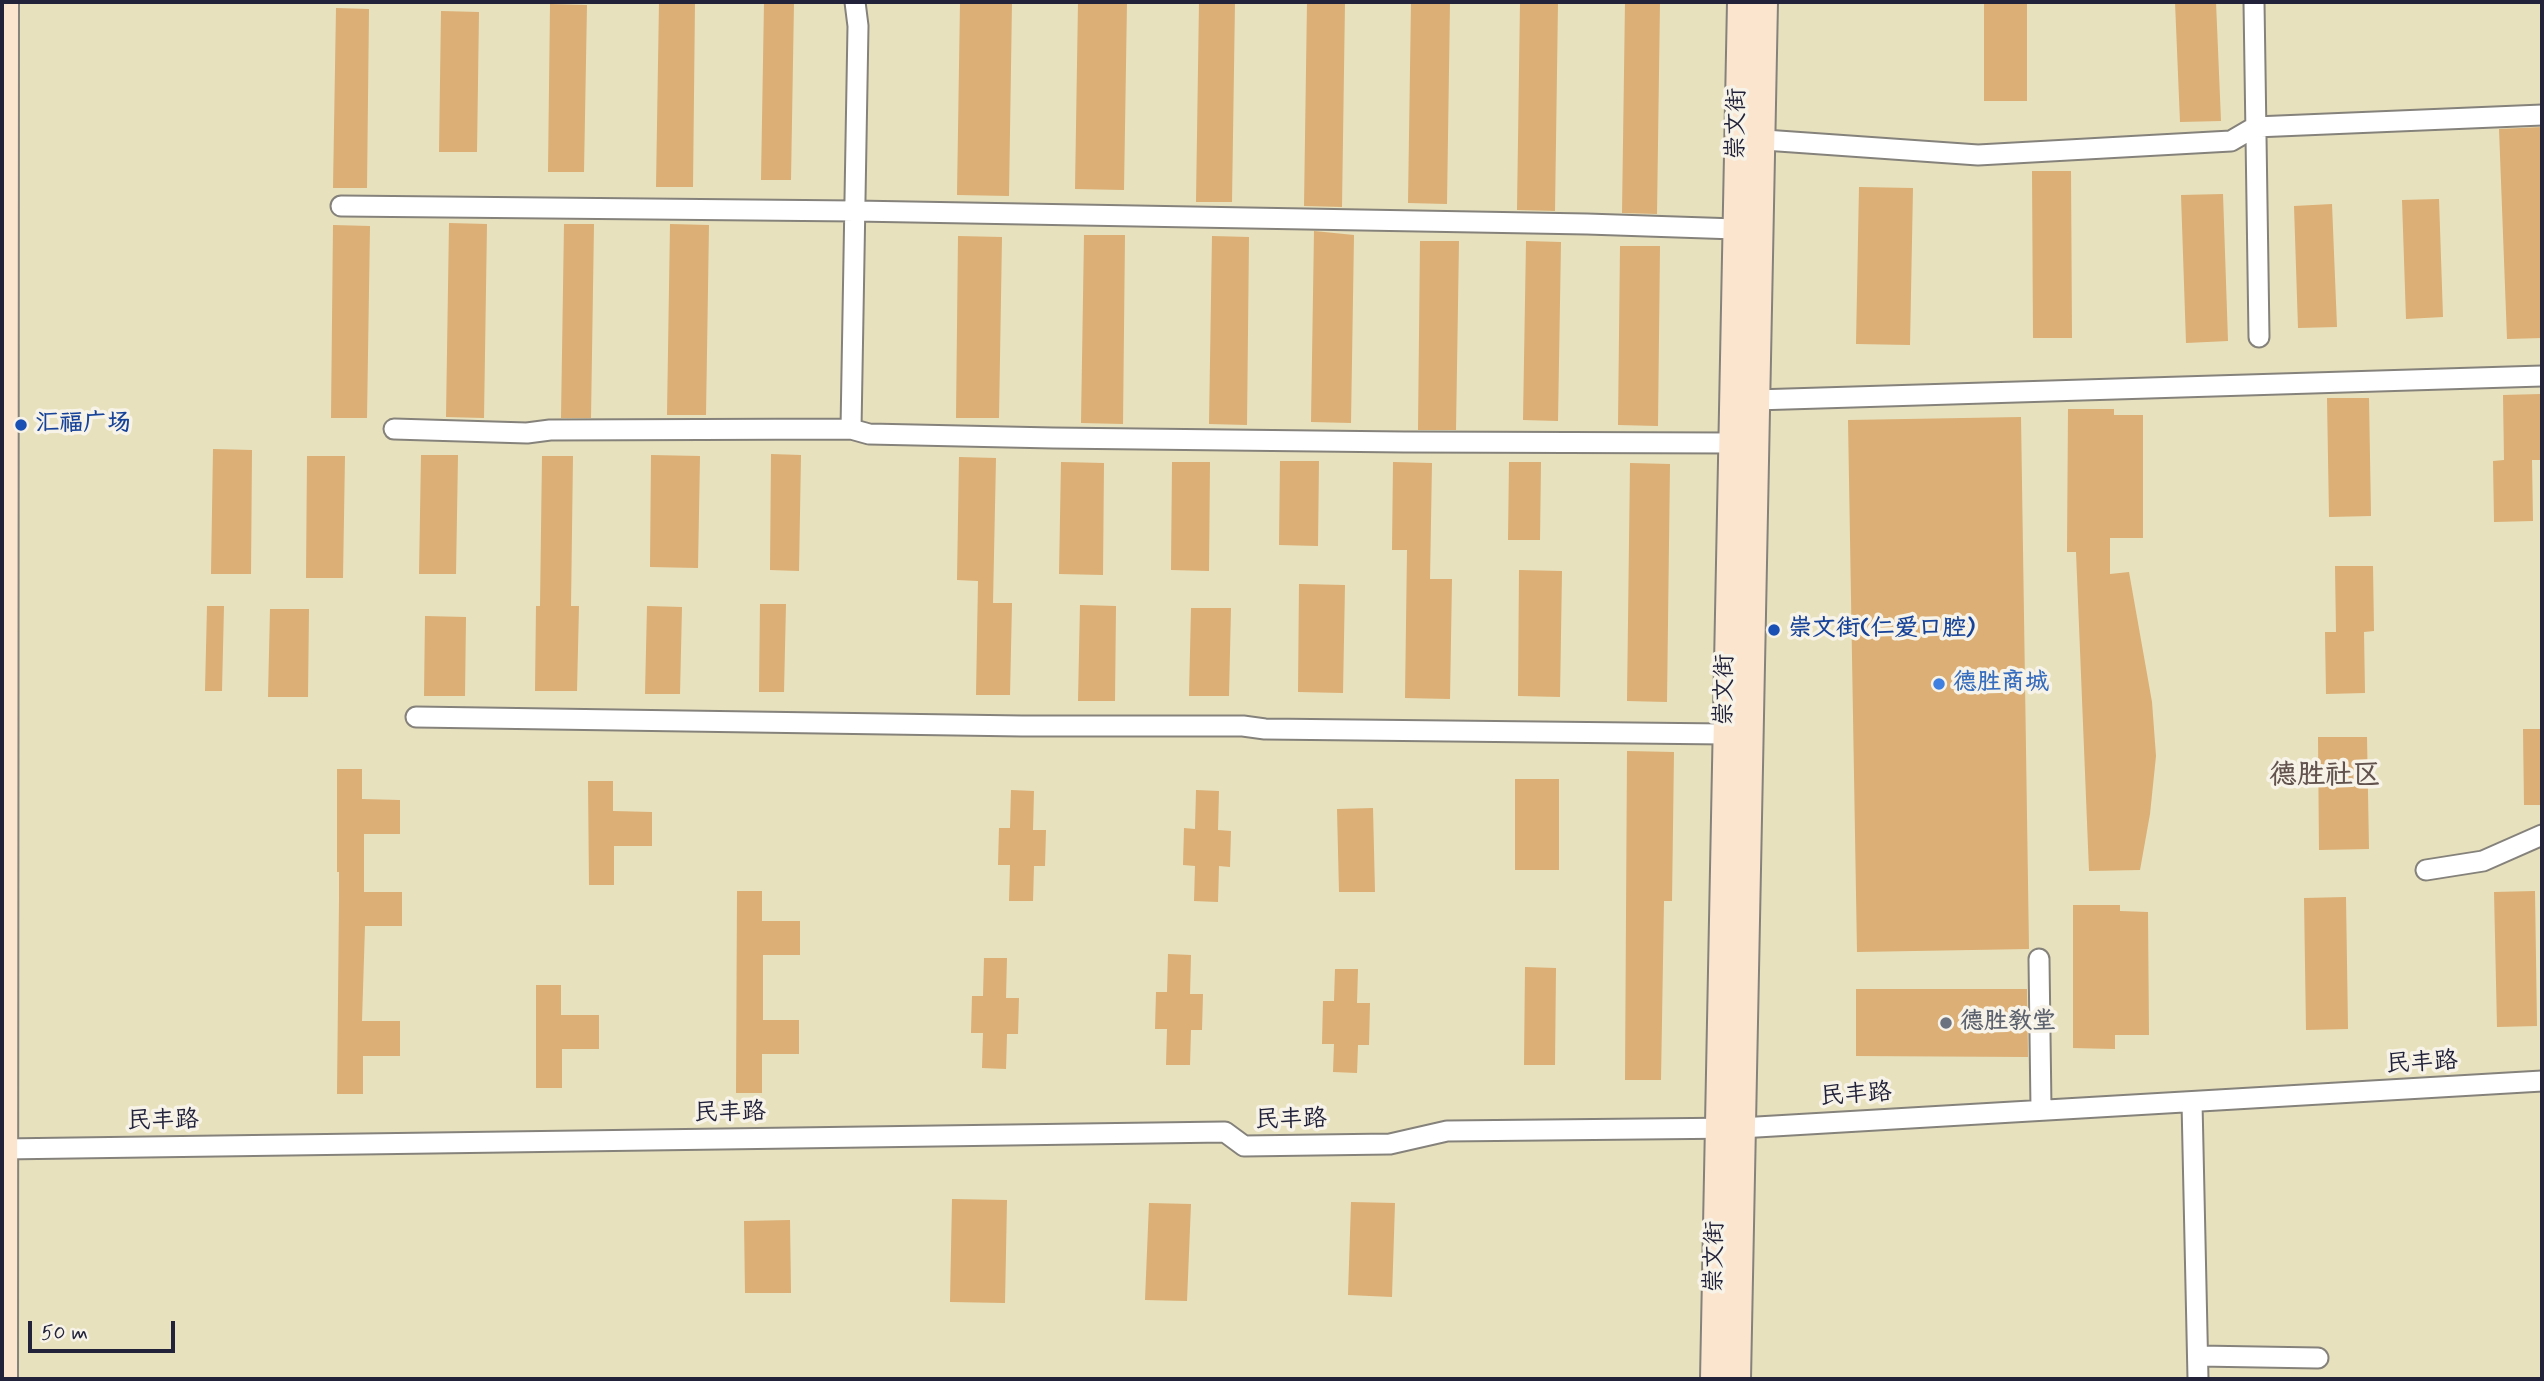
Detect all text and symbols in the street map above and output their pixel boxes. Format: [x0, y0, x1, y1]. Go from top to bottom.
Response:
street label: 崇文街 [1723, 88, 1753, 160]
place label: 汇福广场 [35, 411, 131, 439]
marker: 汇福广场 [13, 417, 29, 433]
place label: 崇文街(仁爱口腔) [1788, 616, 1975, 644]
marker: 崇文街(仁爱口腔) [1766, 622, 1782, 638]
street label: 崇文街 [1711, 654, 1741, 726]
place label: 德胜商城 [1953, 670, 2049, 698]
marker: 德胜商城 [1931, 676, 1947, 692]
district label: 德胜社区 [2269, 760, 2381, 794]
place label: 德胜教堂 [1960, 1009, 2056, 1037]
marker: 德胜教堂 [1938, 1015, 1954, 1031]
street label: 民丰路 [2385, 1048, 2459, 1080]
street label: 民丰路 [1819, 1079, 1893, 1113]
street label: 民丰路 [694, 1099, 766, 1129]
street label: 民丰路 [1255, 1106, 1327, 1136]
street label: 民丰路 [127, 1107, 199, 1137]
street label: 崇文街 [1701, 1221, 1731, 1293]
scale bar [32, 1308, 178, 1352]
text: 50 m [41, 1319, 88, 1347]

